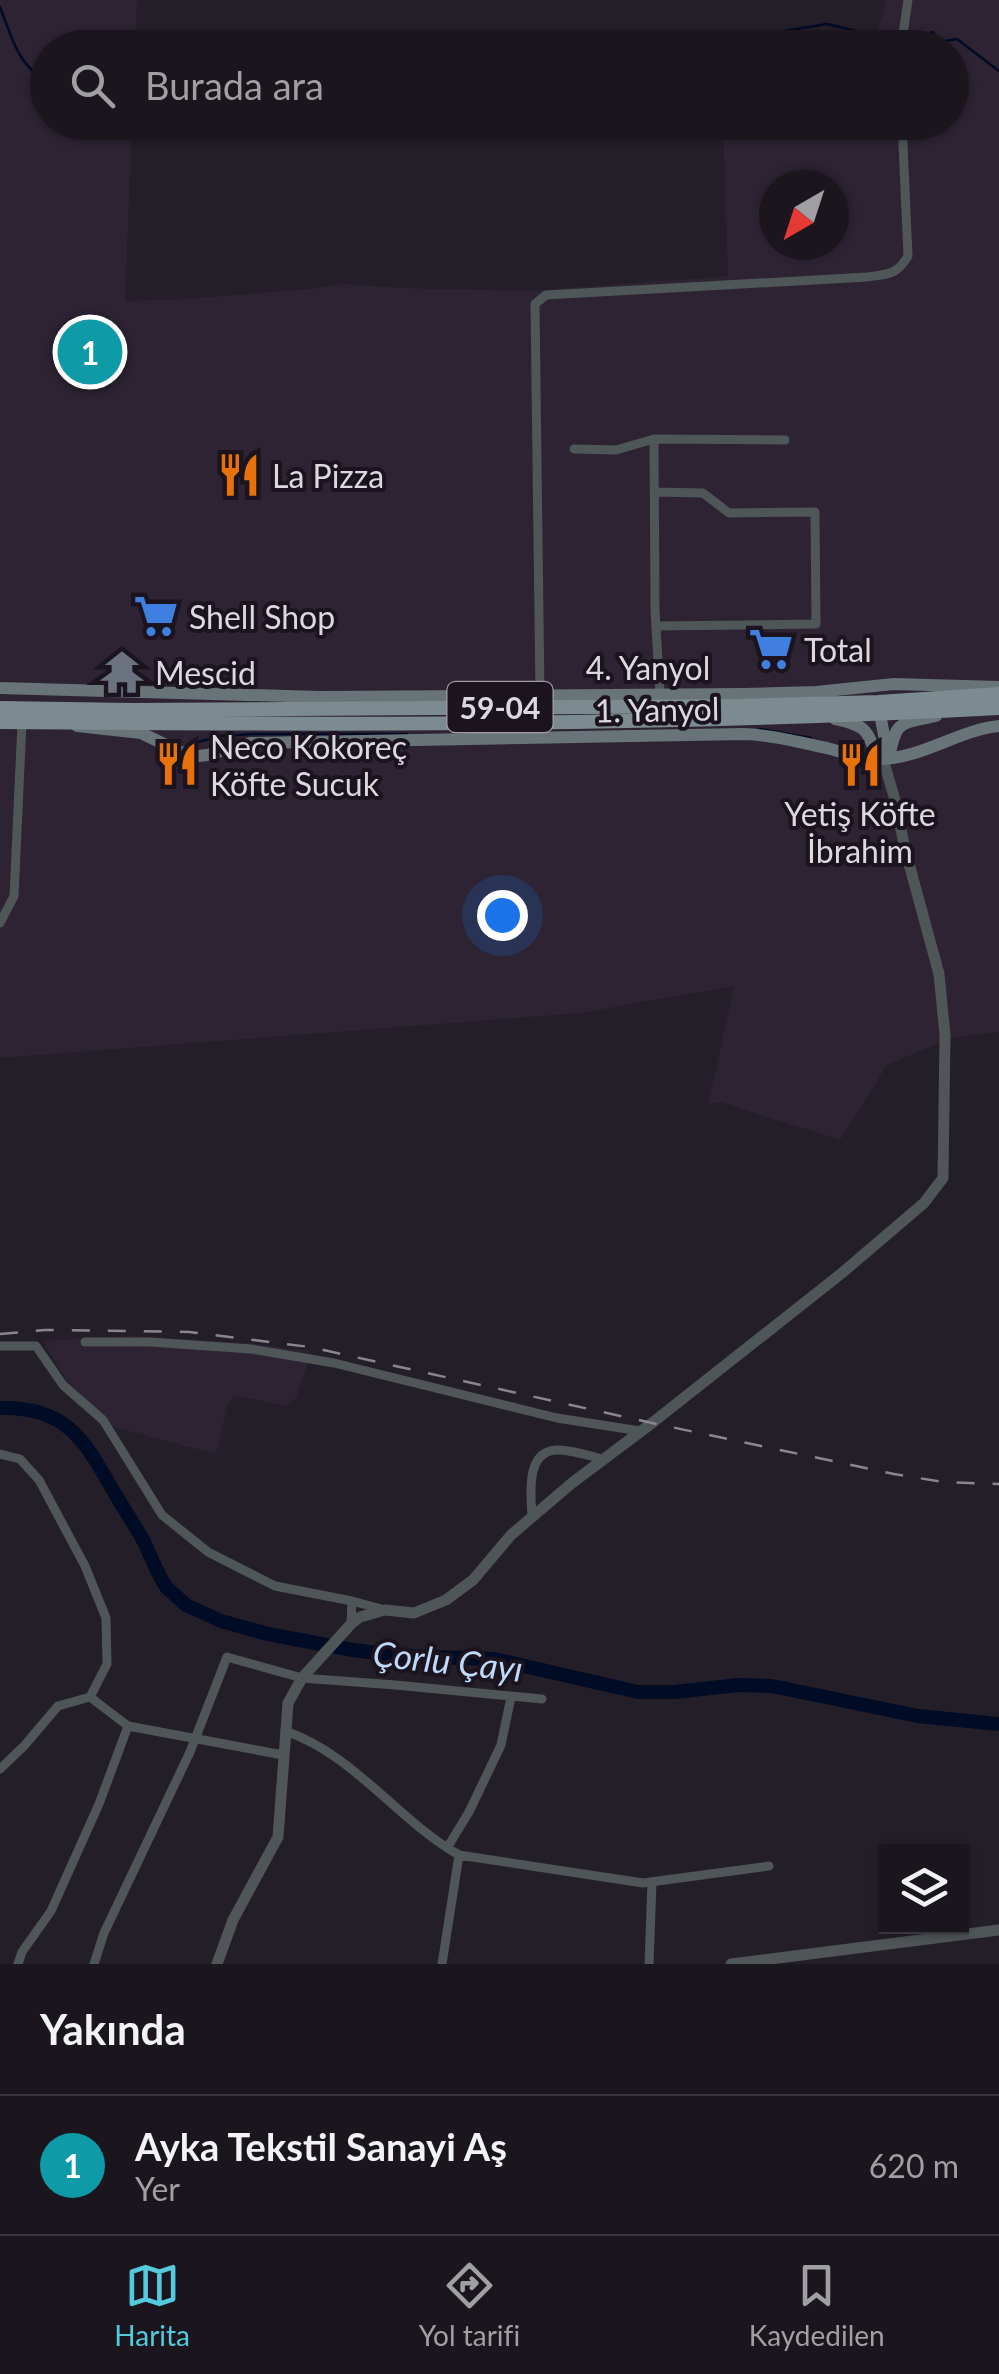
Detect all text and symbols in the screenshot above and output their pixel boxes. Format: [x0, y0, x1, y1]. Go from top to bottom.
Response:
search box [30, 30, 969, 140]
icon: search [65, 58, 120, 113]
text: Burada ara [145, 62, 324, 108]
north arrow [759, 170, 849, 260]
pin: 1 [58, 314, 122, 390]
restaurant icon: La Pizza [215, 451, 263, 499]
place label: La Pizza [272, 456, 384, 495]
supermarket icon: Shell Shop [132, 592, 180, 640]
place label: Shell Shop [189, 597, 335, 636]
supermarket icon: Total [747, 625, 795, 673]
place label: Total [804, 630, 872, 669]
temple icon: Mescid [98, 648, 146, 696]
street label: 4. Yanyol [586, 648, 710, 687]
place label: Mescid [155, 653, 256, 692]
road number: 59-04 [448, 682, 552, 732]
street label: 1. Yanyol [594, 688, 720, 730]
place label: Neco Kokoreç Köfte Sucuk [210, 727, 407, 803]
restaurant icon: Neco Kokoreç Köfte Sucuk [153, 740, 201, 788]
restaurant icon: Yetiş Köfte İbrahim [836, 741, 884, 789]
place label: Yetiş Köfte İbrahim [784, 794, 936, 870]
your location [477, 890, 528, 941]
water label: Çorlu Çayı [371, 1631, 525, 1689]
map controls [879, 1844, 969, 1934]
button: layers [879, 1844, 969, 1934]
text: Yakında [40, 2004, 186, 2054]
text: Ayka Tekstil Sanayi Aş [135, 2123, 507, 2169]
text: 1 [63, 2146, 82, 2185]
text: 620 m [869, 2146, 959, 2185]
text: Yer [135, 2169, 180, 2208]
tab: Harita [114, 2258, 190, 2352]
tab: Yol tarifi [419, 2258, 520, 2352]
tab: Kaydedilen [749, 2258, 885, 2352]

